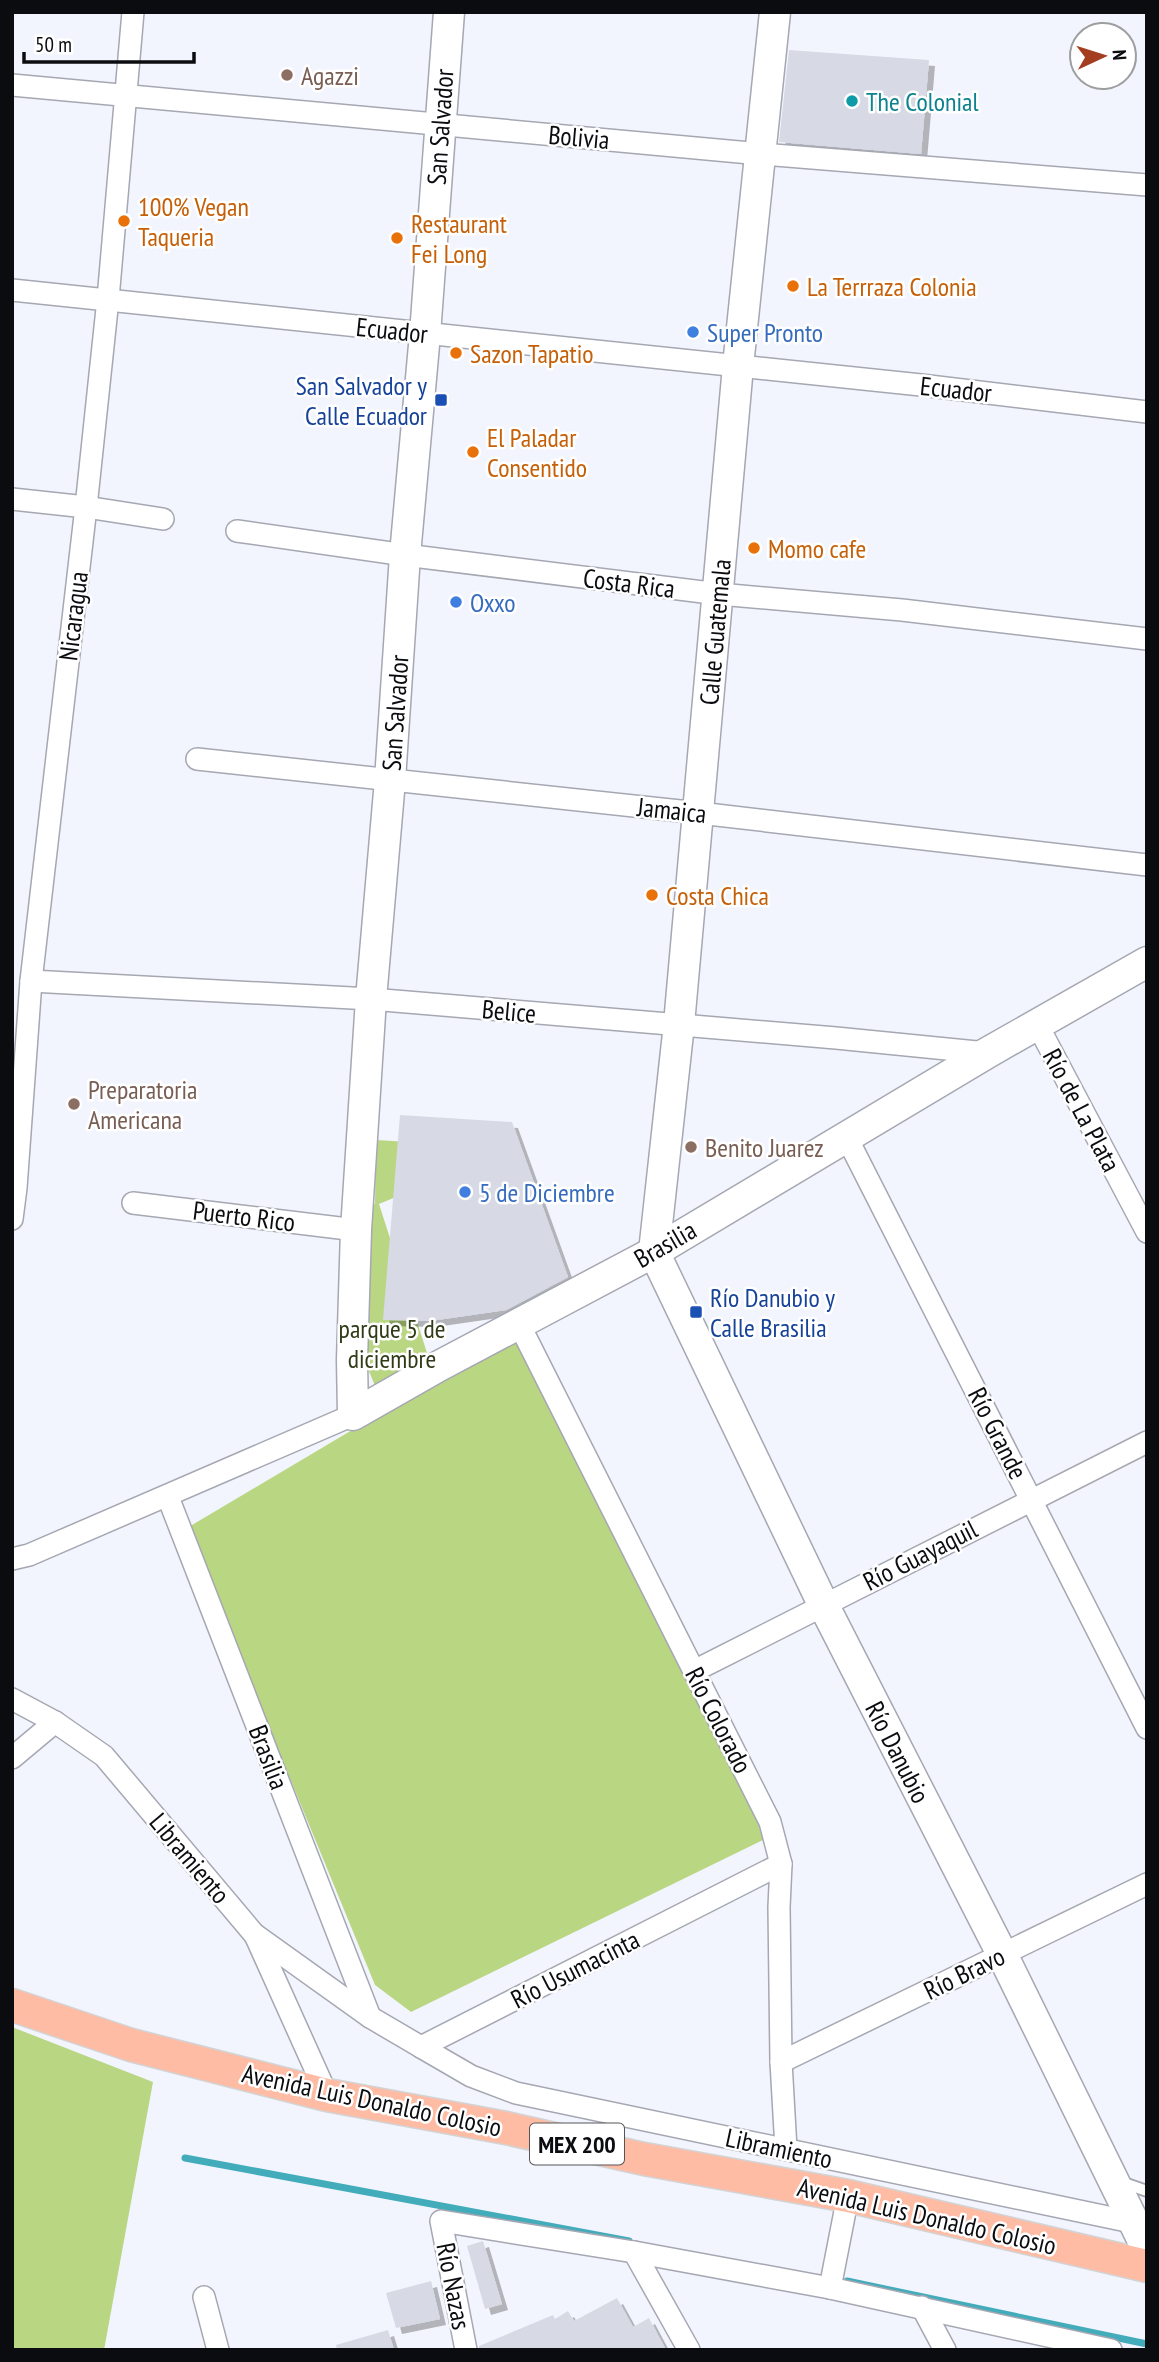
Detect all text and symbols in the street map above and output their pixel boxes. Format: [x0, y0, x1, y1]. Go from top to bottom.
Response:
scale bar [24, 21, 194, 65]
north arrow [1068, 21, 1138, 91]
text: 50 m [35, 31, 72, 58]
text: N [1108, 49, 1132, 61]
place label: Agazzi [301, 59, 359, 92]
marker: Agazzi [279, 67, 295, 83]
street label: San Salvador [419, 68, 461, 186]
place label: The Colonial [866, 85, 979, 118]
marker: The Colonial [844, 93, 860, 109]
street label: Bolivia [547, 118, 611, 156]
place label: 100% Vegan Taqueria [138, 190, 249, 253]
place label: Restaurant Fei Long [411, 207, 507, 270]
marker: 100% Vegan Taqueria [116, 213, 132, 229]
marker: Restaurant Fei Long [389, 230, 405, 246]
place label: La Terrraza Colonia [807, 270, 977, 303]
marker: La Terrraza Colonia [785, 278, 801, 294]
street label: Ecuador [355, 310, 429, 350]
place label: Super Pronto [707, 316, 823, 349]
marker: Super Pronto [685, 324, 701, 340]
place label: Sazon Tapatio [470, 337, 594, 370]
marker: Sazon Tapatio [448, 345, 464, 361]
place label: San Salvador y Calle Ecuador [296, 369, 427, 432]
street label: Ecuador [919, 369, 993, 409]
marker: San Salvador y Calle Ecuador [433, 392, 449, 408]
place label: El Paladar Consentido [487, 421, 587, 484]
marker: El Paladar Consentido [465, 444, 481, 460]
place label: Momo cafe [768, 532, 866, 565]
marker: Momo cafe [746, 540, 762, 556]
street label: Calle Guatemala [692, 558, 738, 706]
street label: Costa Rica [581, 561, 677, 605]
street label: Nicaragua [51, 569, 95, 663]
place label: Oxxo [470, 586, 516, 619]
marker: Oxxo [448, 594, 464, 610]
street label: San Salvador [374, 654, 416, 772]
street label: Jamaica [635, 790, 708, 830]
place label: Costa Chica [666, 879, 769, 912]
marker: Costa Chica [644, 887, 660, 903]
street label: Belice [481, 992, 537, 1030]
street label: Río de La Plata [1036, 1043, 1128, 1177]
place label: Preparatoria Americana [88, 1073, 197, 1136]
marker: Preparatoria Americana [66, 1096, 82, 1112]
place label: Benito Juarez [705, 1131, 824, 1164]
marker: Benito Juarez [683, 1139, 699, 1155]
place label: 5 de Diciembre [479, 1176, 615, 1209]
marker: 5 de Diciembre [457, 1184, 473, 1200]
street label: Puerto Rico [191, 1193, 297, 1239]
street label: Brasilia [628, 1213, 702, 1275]
place label: Río Danubio y Calle Brasilia [710, 1281, 835, 1344]
marker: Río Danubio y Calle Brasilia [688, 1304, 704, 1320]
park label: parque 5 de diciembre [339, 1312, 445, 1375]
street label: Río Grande [961, 1382, 1035, 1484]
street label: Río Guayaquil [857, 1512, 983, 1598]
street label: Río Colorado [678, 1661, 760, 1779]
street label: Río Danubio [858, 1696, 938, 1808]
street label: Brasilia [242, 1720, 296, 1794]
street label: Libramiento [143, 1806, 237, 1910]
street label: Río Usumacinta [505, 1923, 645, 2015]
street label: Río Bravo [918, 1939, 1010, 2007]
street label: Avenida Luis Donaldo Colosio [239, 2056, 505, 2144]
street label: Libramiento [723, 2121, 835, 2175]
road number: MEX 200 [530, 2124, 624, 2164]
street label: Avenida Luis Donaldo Colosio [795, 2170, 1059, 2262]
street label: Río Nazas [429, 2240, 479, 2332]

